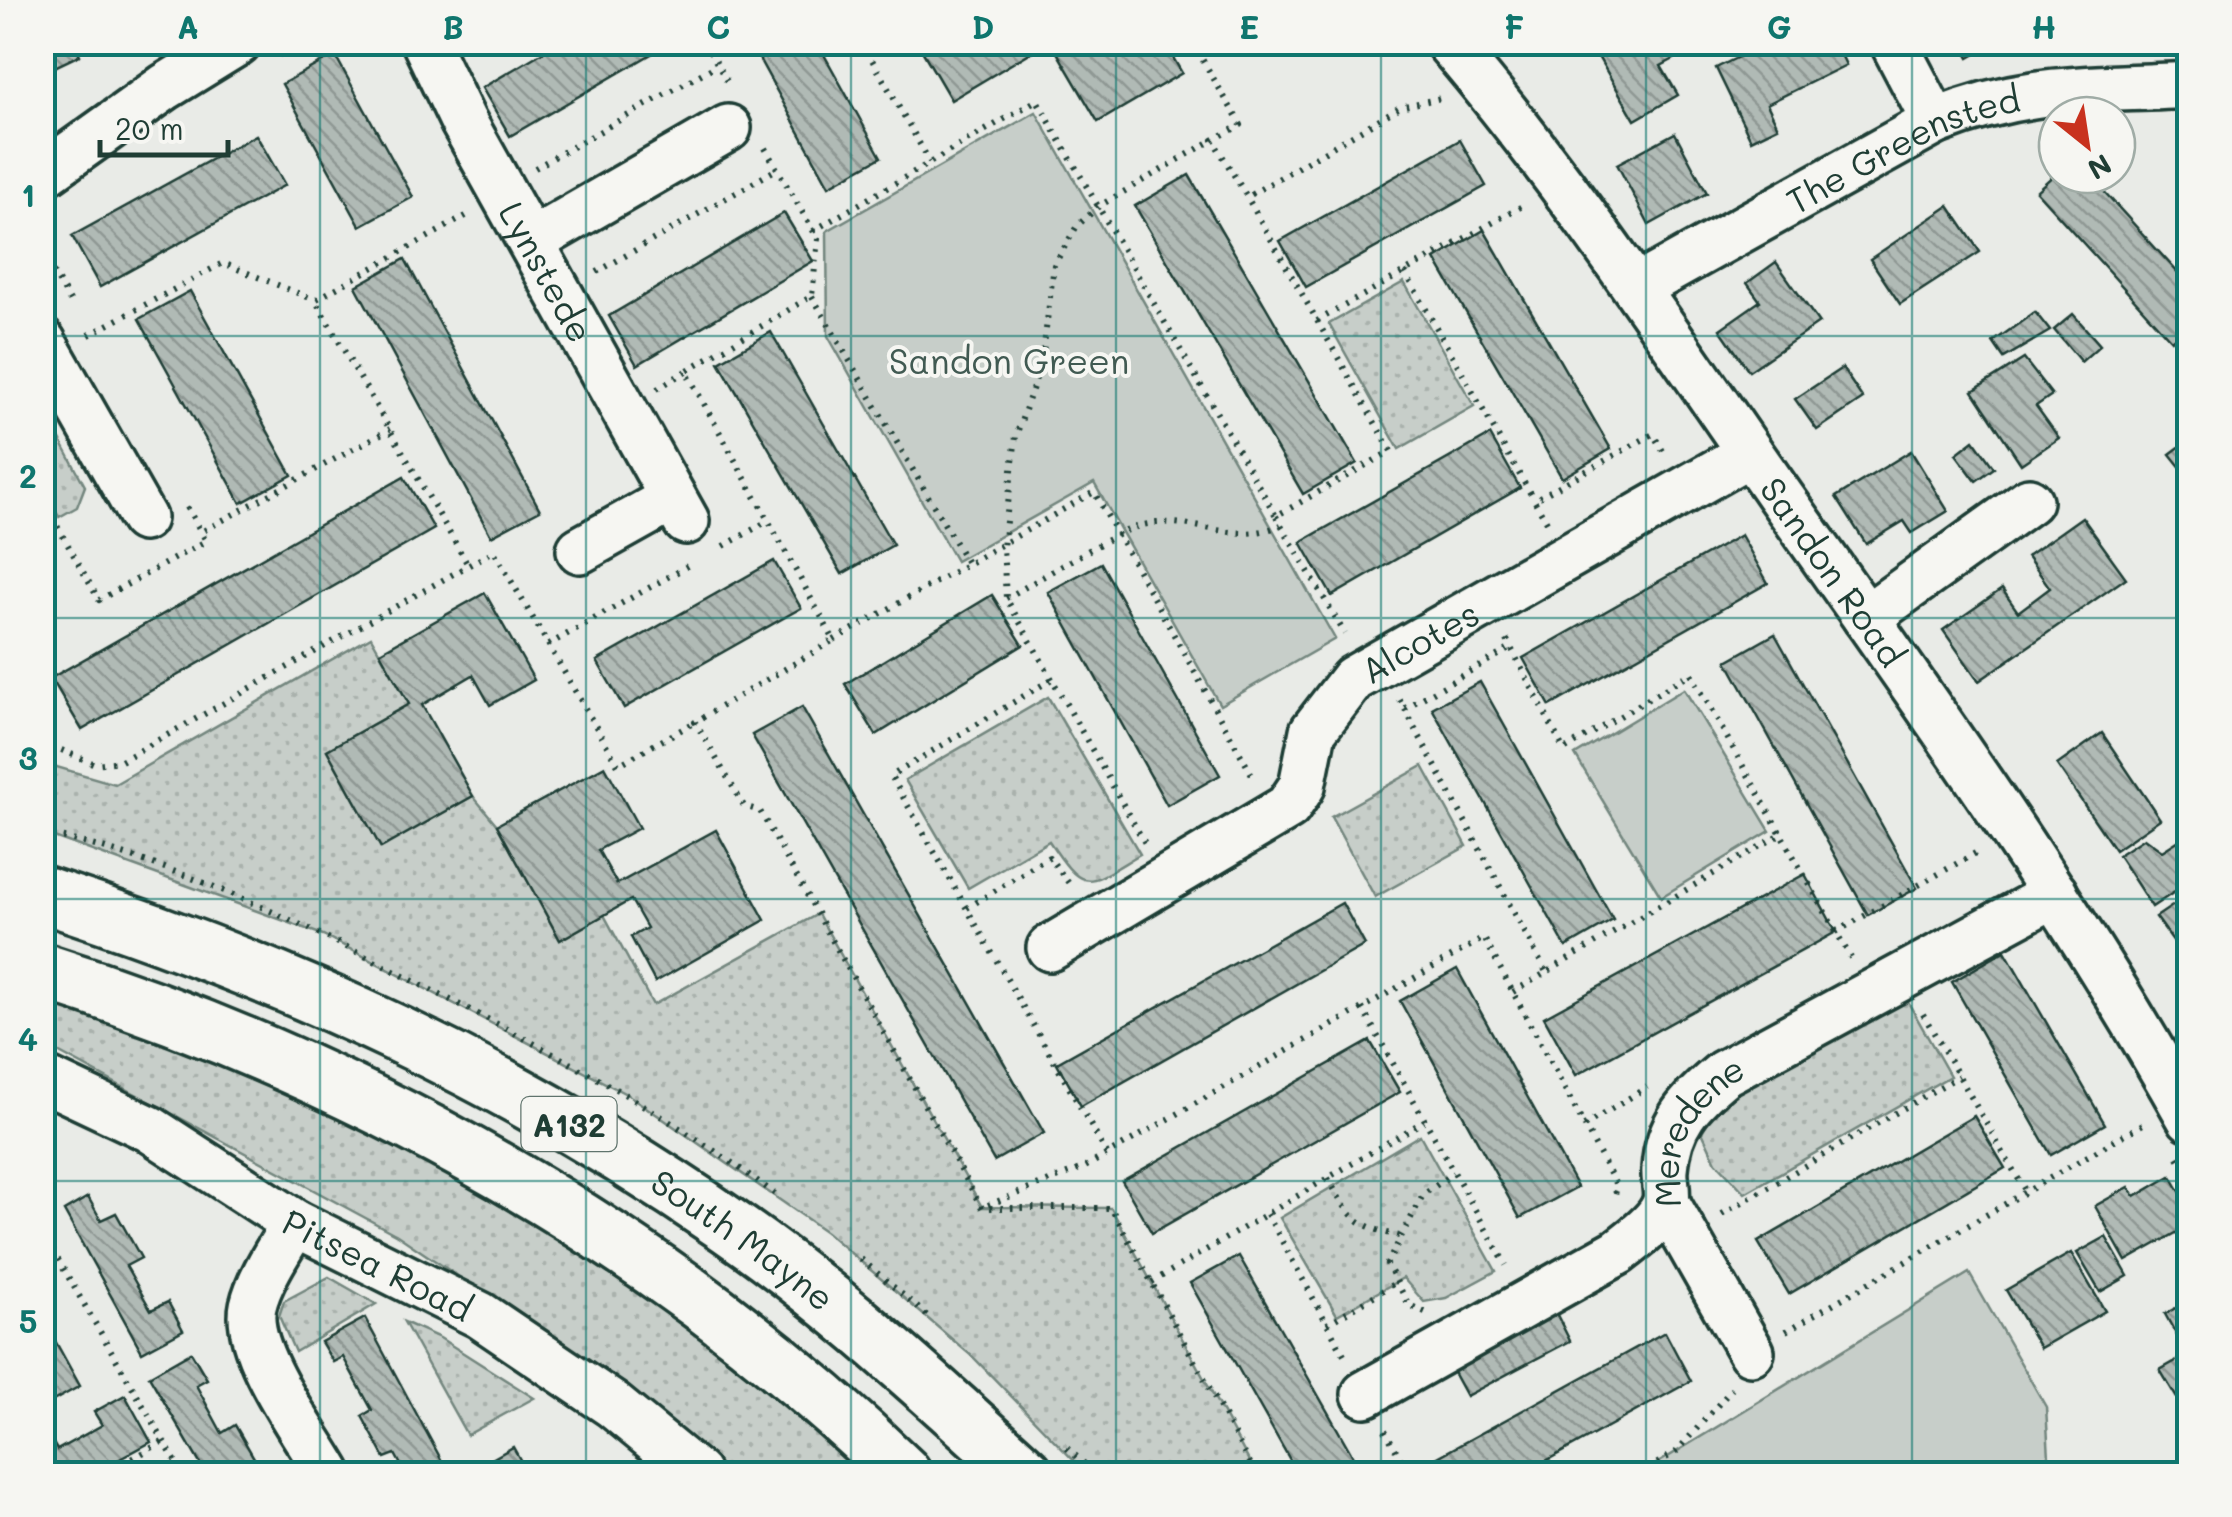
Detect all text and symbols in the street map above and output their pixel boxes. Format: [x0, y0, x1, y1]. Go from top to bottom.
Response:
text: A [177, 5, 199, 47]
text: B [442, 5, 464, 47]
text: C [706, 5, 730, 47]
text: D [972, 5, 994, 47]
text: E [1239, 5, 1259, 47]
text: F [1504, 5, 1524, 47]
text: G [1767, 5, 1791, 47]
text: H [2031, 5, 2057, 47]
street label: The Greensted [1778, 75, 2024, 223]
scale bar [100, 95, 228, 157]
north arrow [2037, 95, 2137, 195]
text: 20 m [115, 108, 184, 148]
text: N [2082, 147, 2118, 188]
text: 1 [21, 173, 35, 215]
street label: Lynstede [489, 193, 605, 350]
park label: Sandon Green [889, 337, 1129, 383]
text: 2 [19, 454, 37, 496]
street label: Sandon Road [1751, 468, 1916, 675]
street label: Alcotes [1352, 589, 1487, 693]
text: 3 [18, 736, 38, 778]
text: 4 [18, 1017, 38, 1059]
street label: Meredene [1641, 1044, 1751, 1208]
road number: A132 [522, 1097, 616, 1151]
street label: South Mayne [643, 1158, 845, 1320]
street label: Pitsea Road [275, 1198, 481, 1331]
text: 5 [19, 1299, 37, 1341]

